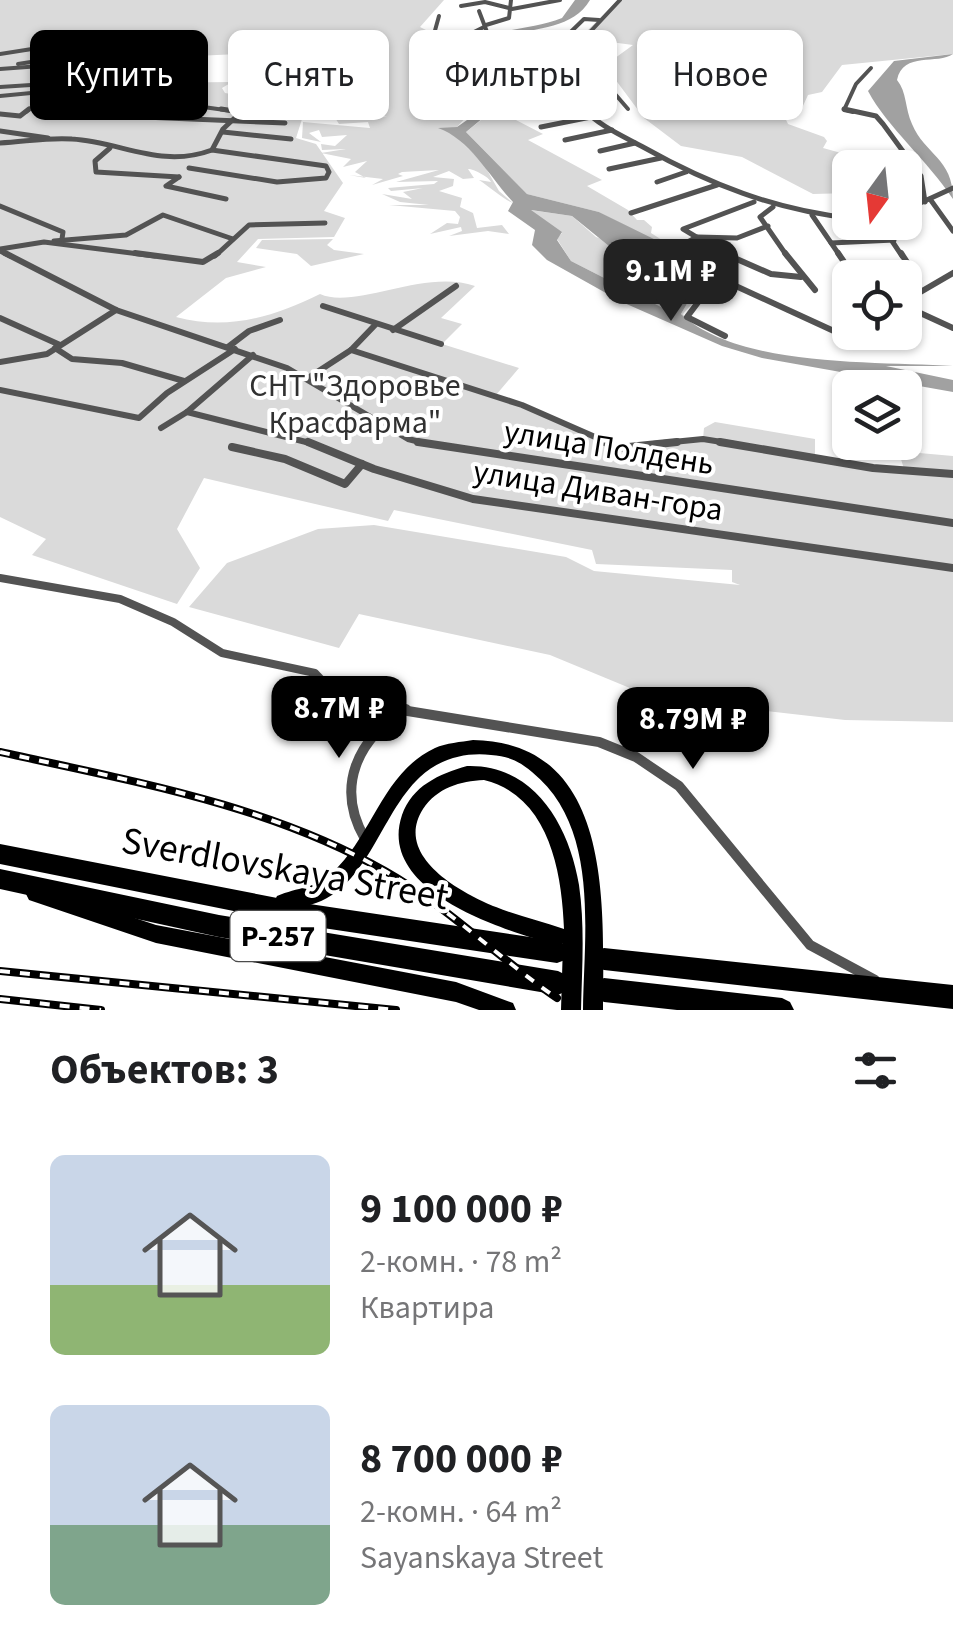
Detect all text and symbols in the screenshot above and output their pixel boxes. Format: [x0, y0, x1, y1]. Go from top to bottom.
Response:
chip: Купить [30, 30, 208, 120]
chip: Снять [228, 30, 389, 120]
chip: Фильтры [409, 30, 617, 120]
chip: Новое [637, 30, 803, 120]
north arrow [832, 150, 922, 240]
map controls [832, 150, 922, 460]
pin: 9.1M ₽ [590, 239, 752, 324]
text: 9.1M ₽ [625, 248, 717, 294]
button: locate [832, 260, 922, 350]
park label: СНТ "Здоровье Красфарма" [249, 363, 461, 446]
button: layers [832, 370, 922, 460]
street label: улица Полдень [501, 409, 717, 487]
street label: улица Диван-гора [470, 449, 726, 533]
pin: 8.7M ₽ [258, 676, 420, 761]
text: 8.7M ₽ [293, 685, 385, 731]
pin: 8.79M ₽ [601, 687, 785, 772]
text: 8.79M ₽ [639, 696, 747, 742]
street label: Sverdlovskaya Street [117, 814, 453, 924]
road number: Р-257 [230, 911, 326, 961]
text: Объектов: 3 [50, 1040, 279, 1100]
icon: filters [848, 1043, 903, 1098]
text: 9 100 000 ₽ [360, 1179, 563, 1239]
icon: home [130, 1195, 250, 1315]
text: 2-комн. · 78 m² [360, 1239, 562, 1285]
text: Квартира [360, 1285, 494, 1331]
text: 8 700 000 ₽ [360, 1429, 563, 1489]
icon: home [130, 1445, 250, 1565]
text: 2-комн. · 64 m² [360, 1489, 562, 1535]
text: Sayanskaya Street [360, 1535, 603, 1581]

